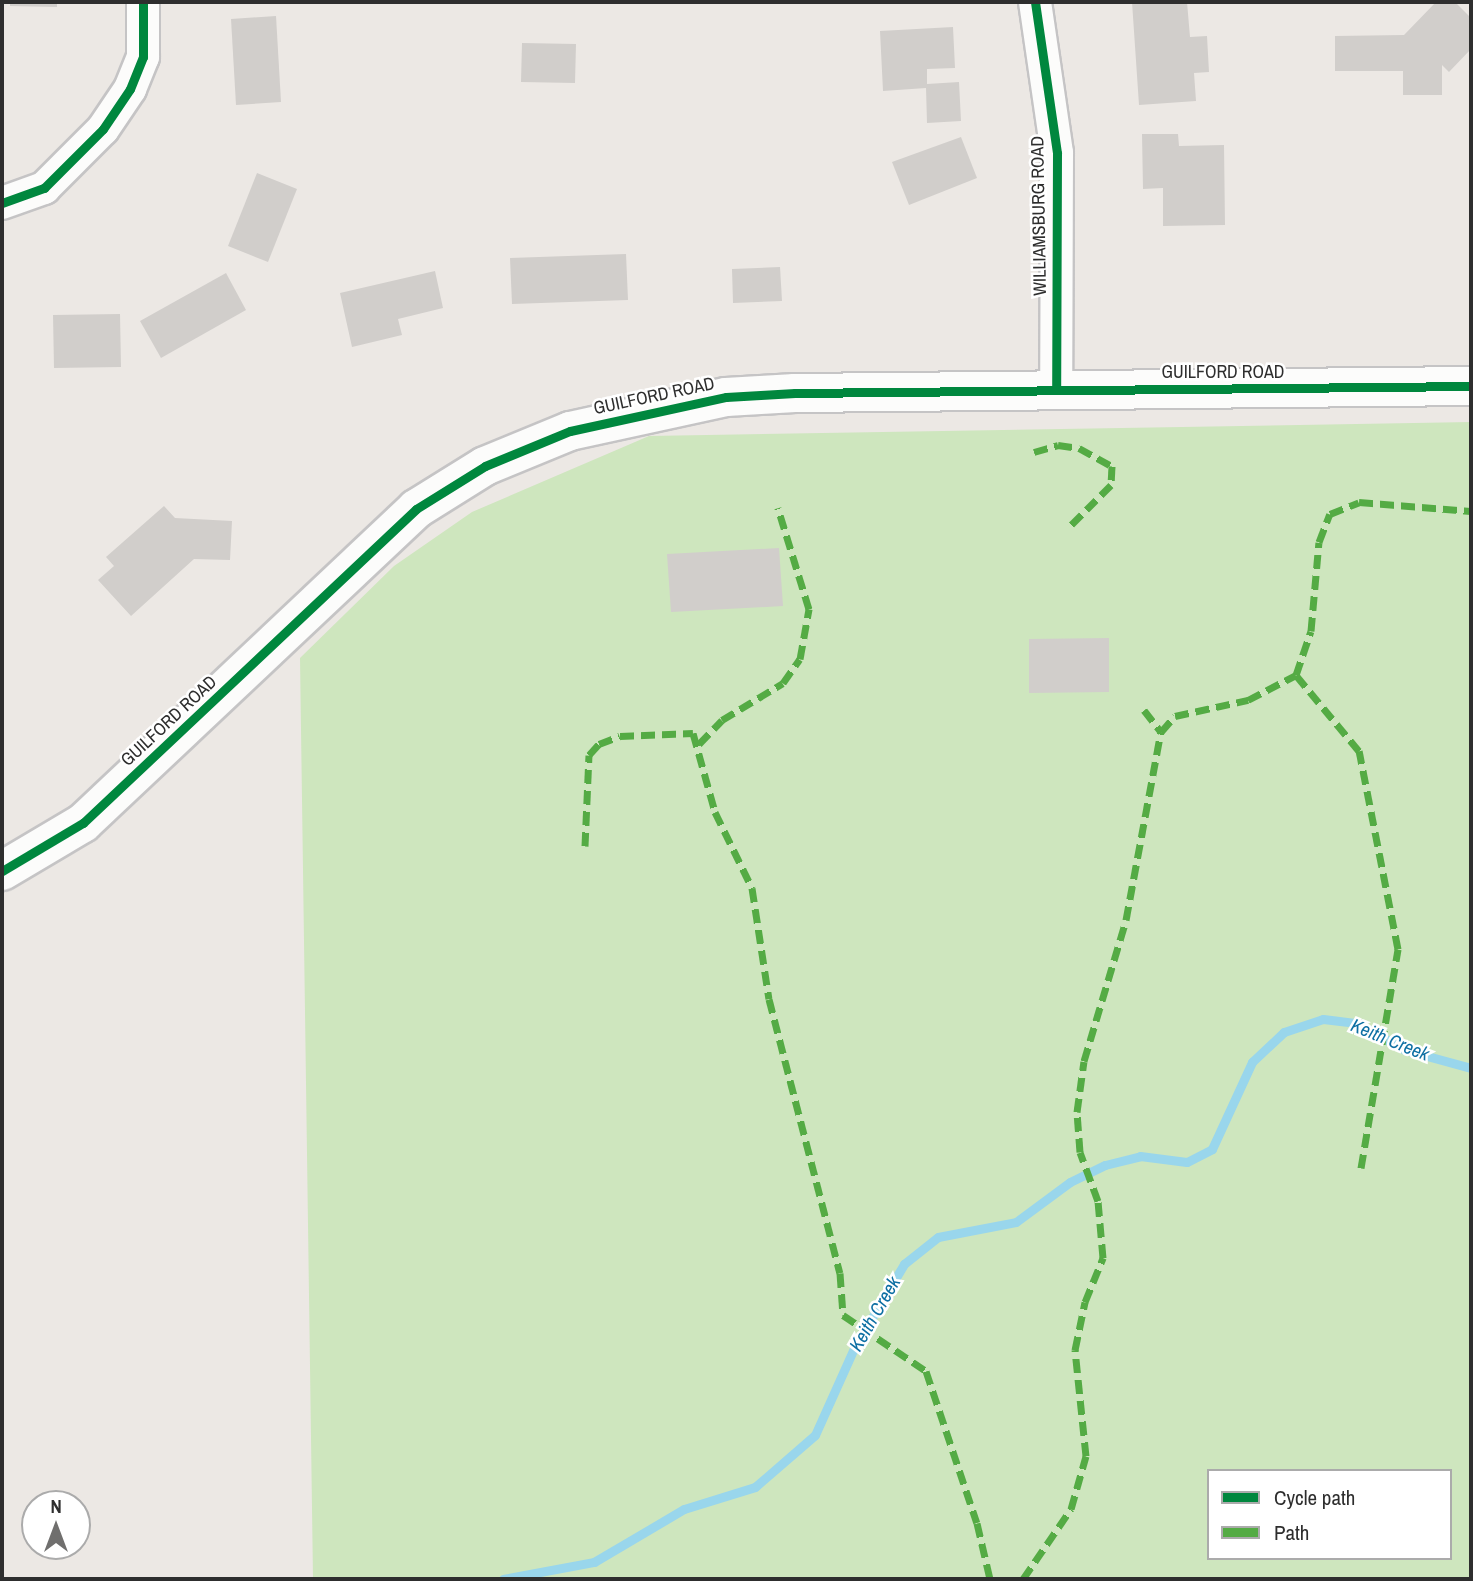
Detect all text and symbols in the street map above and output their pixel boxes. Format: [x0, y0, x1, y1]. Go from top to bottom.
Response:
street label: WILLIAMSBURG ROAD [1027, 136, 1051, 296]
street label: GUILFORD ROAD [1161, 361, 1285, 383]
street label: GUILFORD ROAD [592, 373, 716, 419]
street label: GUILFORD ROAD [117, 671, 221, 771]
water label: Keith Creek [1348, 1014, 1432, 1066]
water label: Keith Creek [845, 1273, 905, 1355]
legend [1207, 1469, 1452, 1560]
text: Cycle path [1274, 1483, 1355, 1512]
north arrow [21, 1490, 91, 1560]
text: N [50, 1493, 62, 1519]
text: Path [1274, 1518, 1309, 1547]

